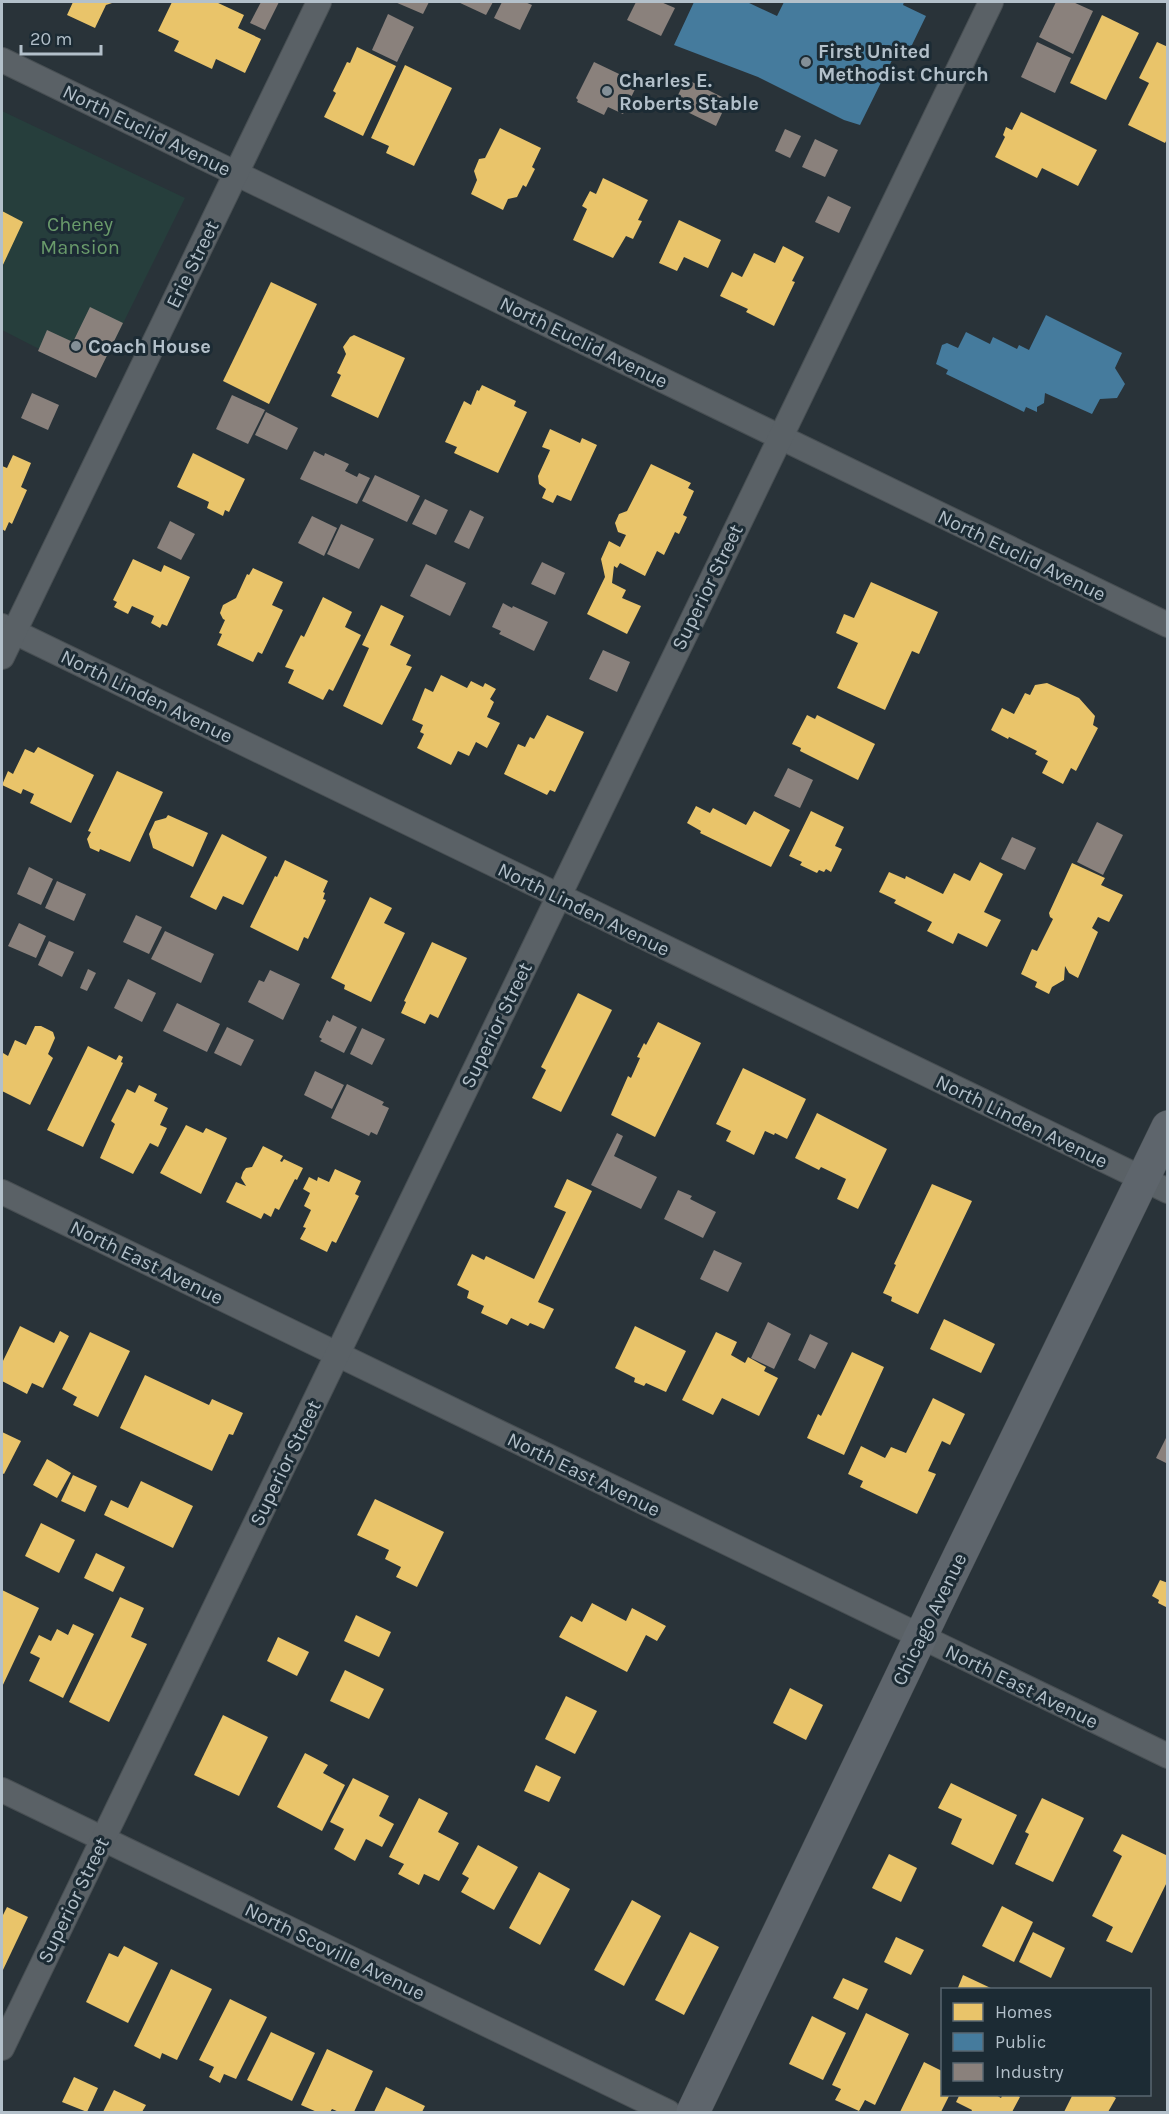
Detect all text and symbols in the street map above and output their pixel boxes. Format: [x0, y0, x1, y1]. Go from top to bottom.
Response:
scale bar [21, 18, 100, 56]
text: 20 m [30, 28, 72, 50]
place label: First United Methodist Church [818, 40, 989, 86]
marker: First United Methodist Church [799, 55, 813, 69]
place label: Charles E. Roberts Stable [619, 69, 759, 115]
street label: North Euclid Avenue [59, 80, 234, 181]
marker: Charles E. Roberts Stable [600, 84, 614, 98]
park label: Cheney Mansion [40, 213, 120, 259]
street label: Erie Street [161, 216, 224, 312]
street label: North Euclid Avenue [496, 292, 671, 393]
place label: Coach House [88, 335, 211, 358]
marker: Coach House [69, 339, 83, 353]
street label: North Euclid Avenue [934, 505, 1109, 606]
street label: Superior Street [667, 520, 748, 654]
street label: North Linden Avenue [57, 645, 236, 748]
street label: North Linden Avenue [494, 858, 673, 961]
street label: Superior Street [456, 958, 537, 1092]
street label: North Linden Avenue [932, 1070, 1111, 1173]
street label: North East Avenue [67, 1216, 227, 1309]
street label: Superior Street [245, 1396, 326, 1530]
street label: North East Avenue [504, 1428, 664, 1521]
street label: Chicago Avenue [887, 1549, 971, 1689]
street label: North East Avenue [942, 1640, 1102, 1733]
street label: Superior Street [33, 1833, 114, 1967]
street label: North Scoville Avenue [241, 1898, 429, 2005]
legend [941, 1988, 1151, 2096]
text: Homes [995, 2001, 1052, 2023]
text: Public [995, 2031, 1046, 2053]
text: Industry [995, 2061, 1064, 2083]

